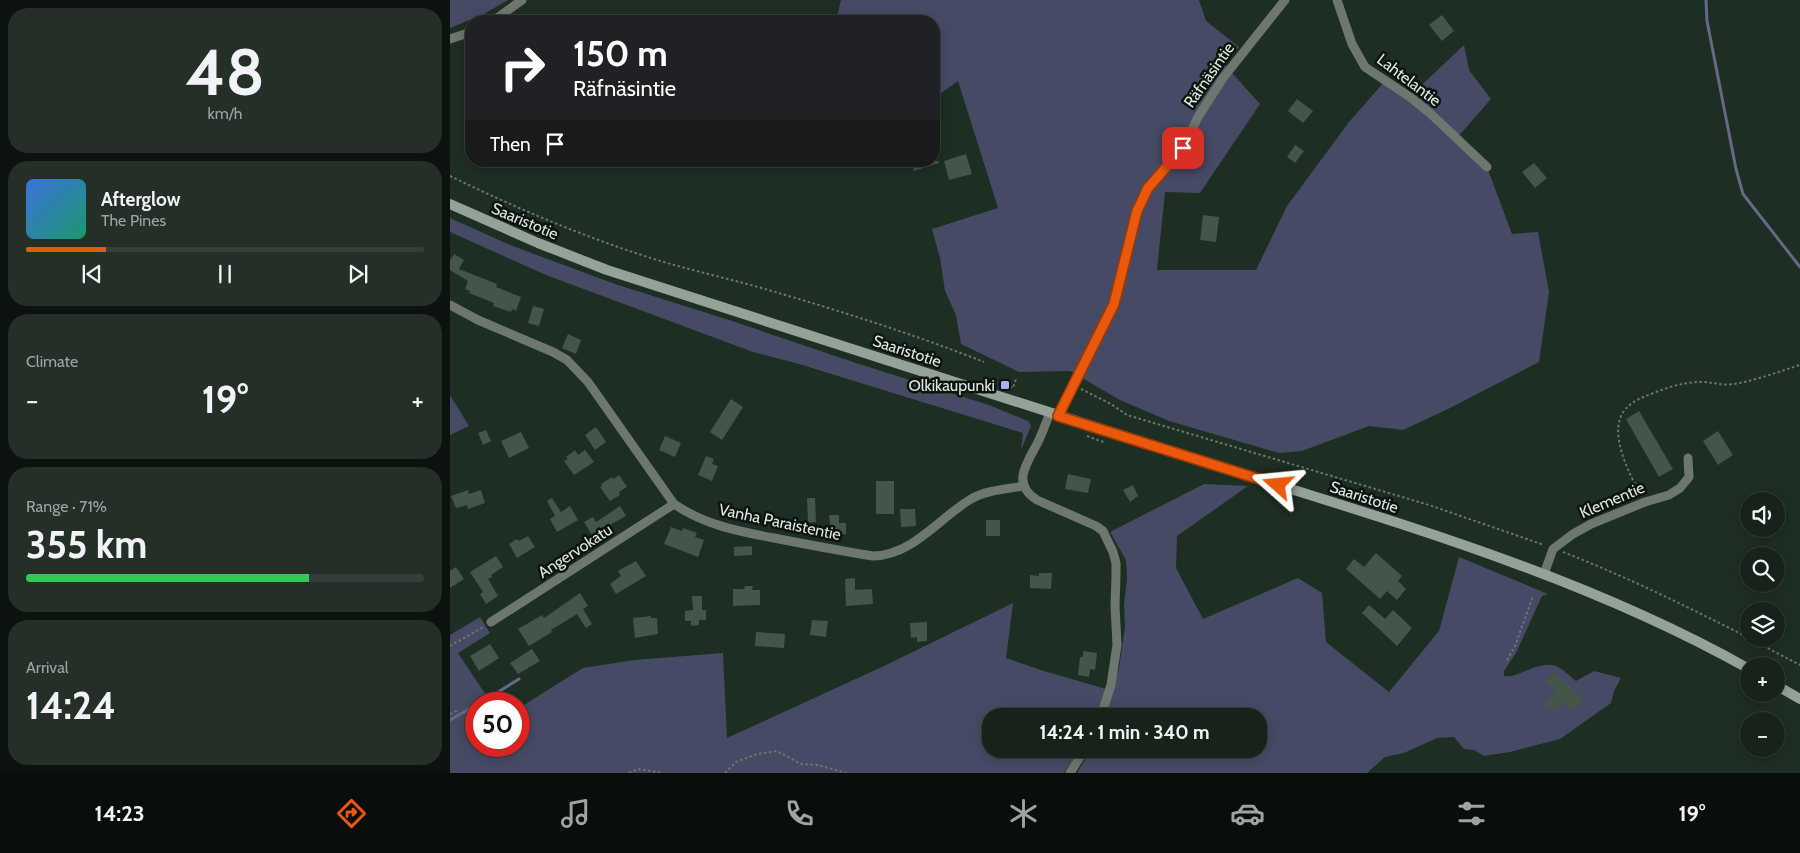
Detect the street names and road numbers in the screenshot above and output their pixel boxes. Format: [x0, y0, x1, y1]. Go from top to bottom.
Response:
street label: Räfnäsintie [1180, 39, 1238, 111]
street label: Lahtelantie [1373, 50, 1445, 110]
street label: Saaristotie [489, 198, 561, 244]
street label: Saaristotie [870, 331, 944, 371]
street label: Saaristotie [1327, 477, 1401, 517]
street label: Klementie [1577, 478, 1647, 522]
street label: Vanha Paraistentie [717, 500, 843, 544]
street label: Angervokatu [534, 520, 616, 582]

